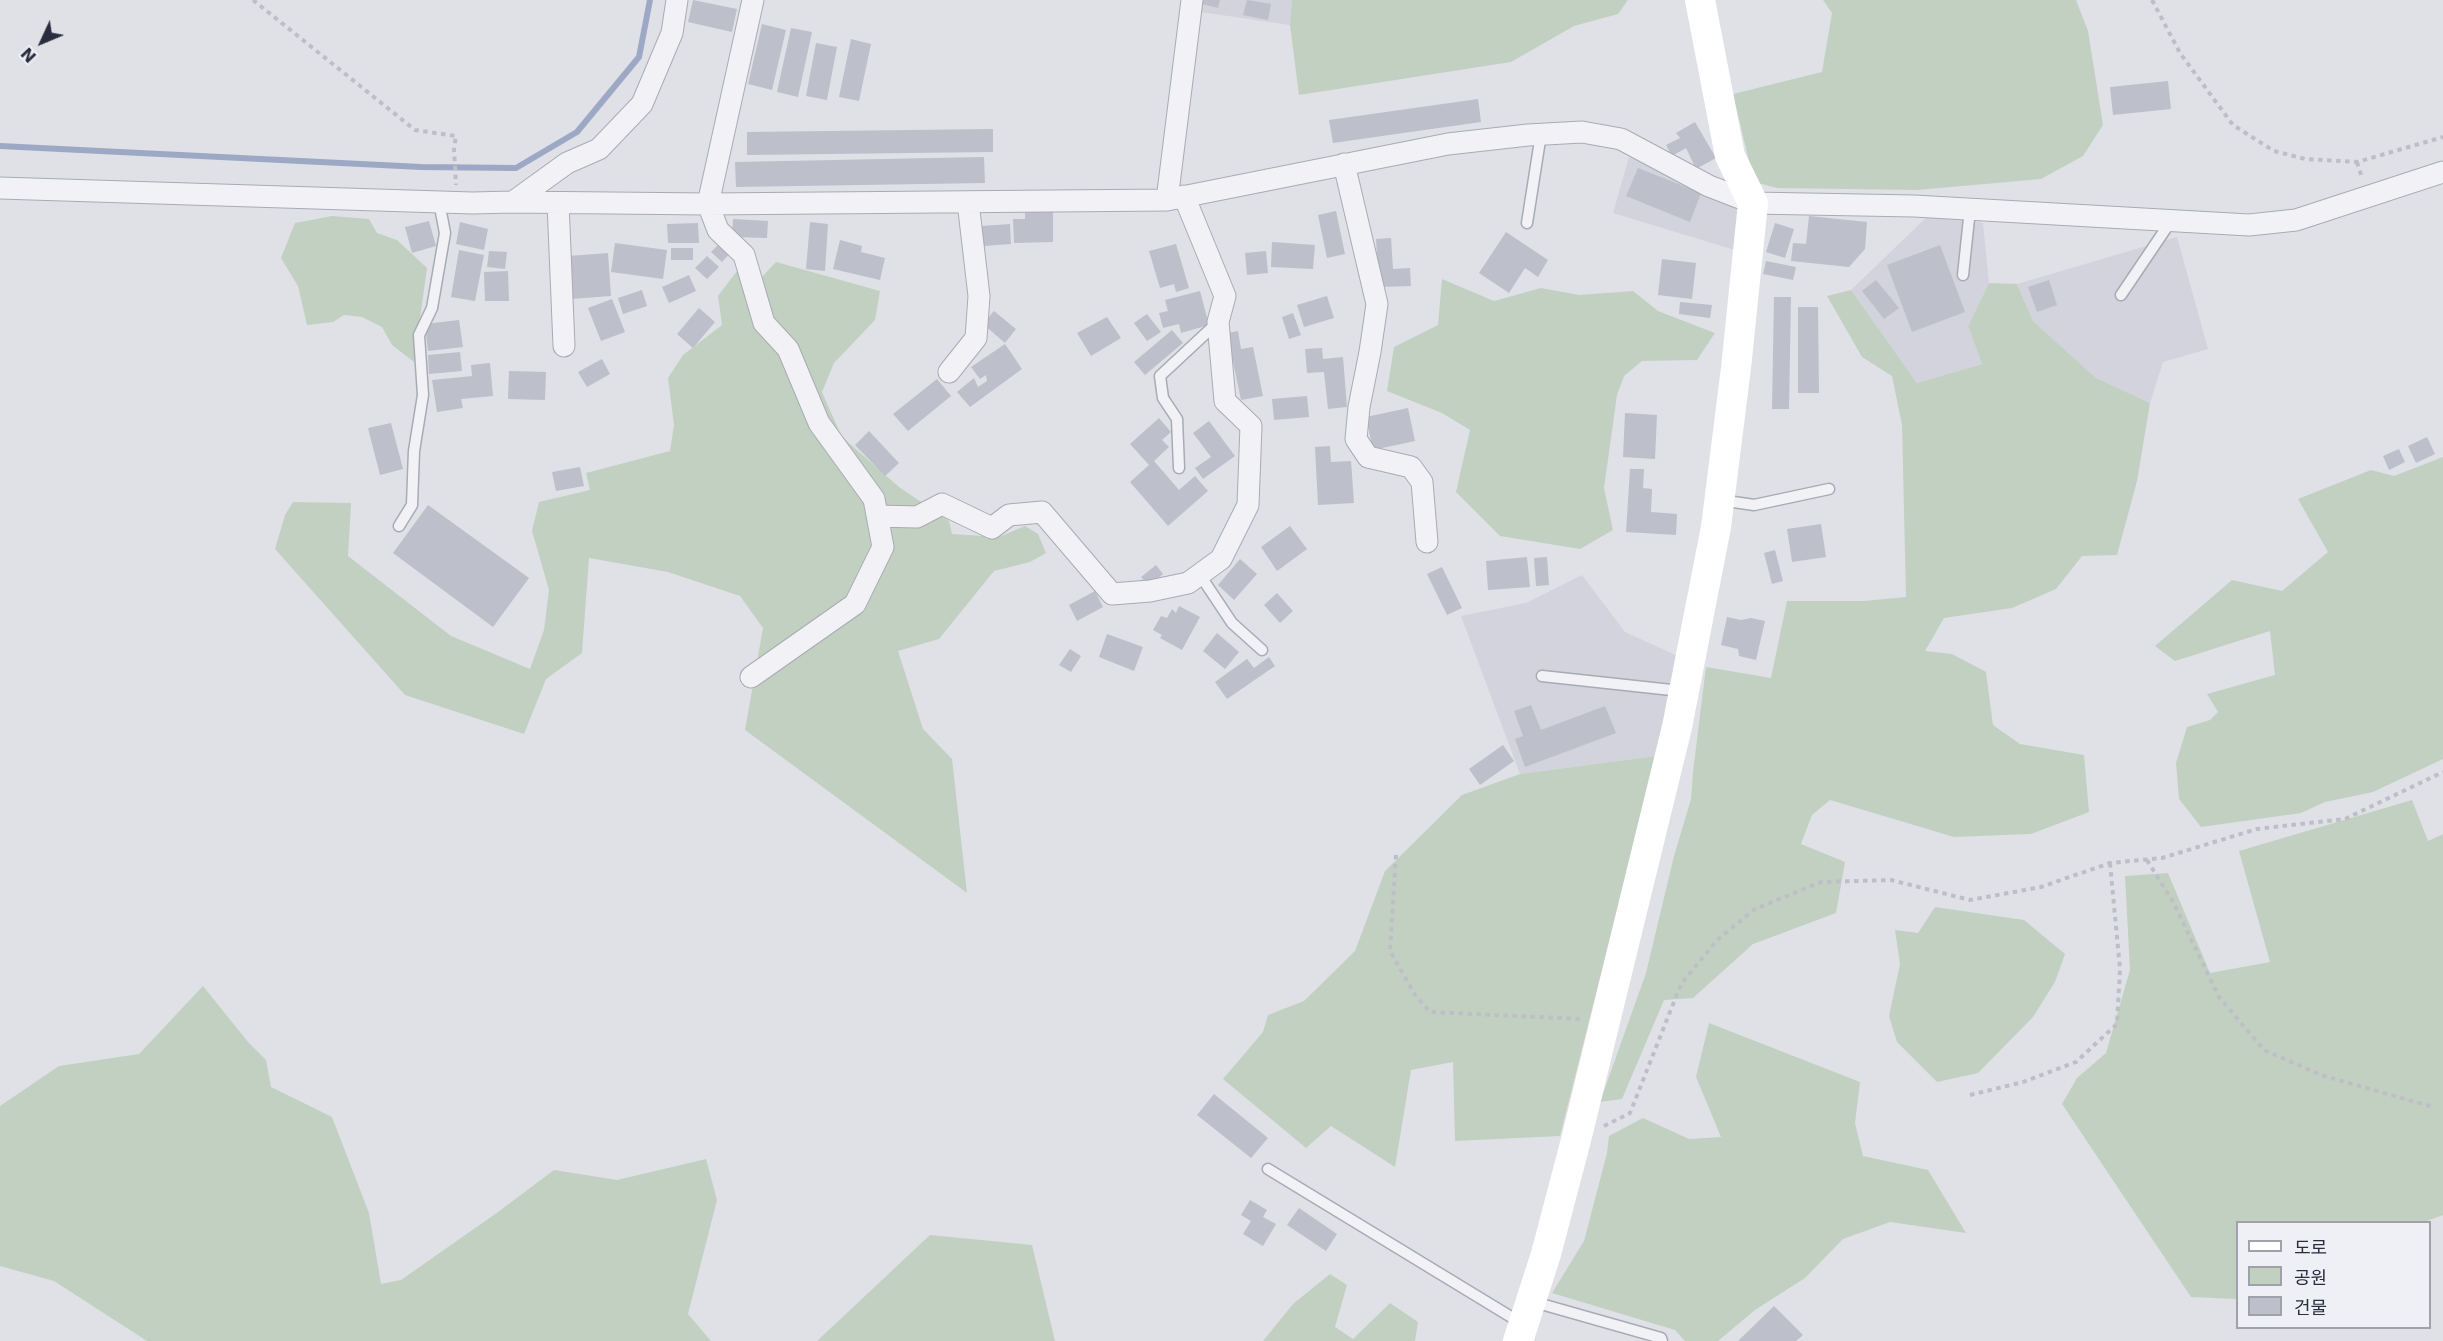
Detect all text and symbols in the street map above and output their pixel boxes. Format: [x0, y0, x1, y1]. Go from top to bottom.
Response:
north arrow [12, 12, 72, 72]
text: N [17, 43, 40, 66]
legend [2236, 1221, 2431, 1329]
text: 도로 [2294, 1237, 2327, 1258]
text: 공원 [2294, 1267, 2327, 1288]
text: 건물 [2294, 1297, 2327, 1318]

